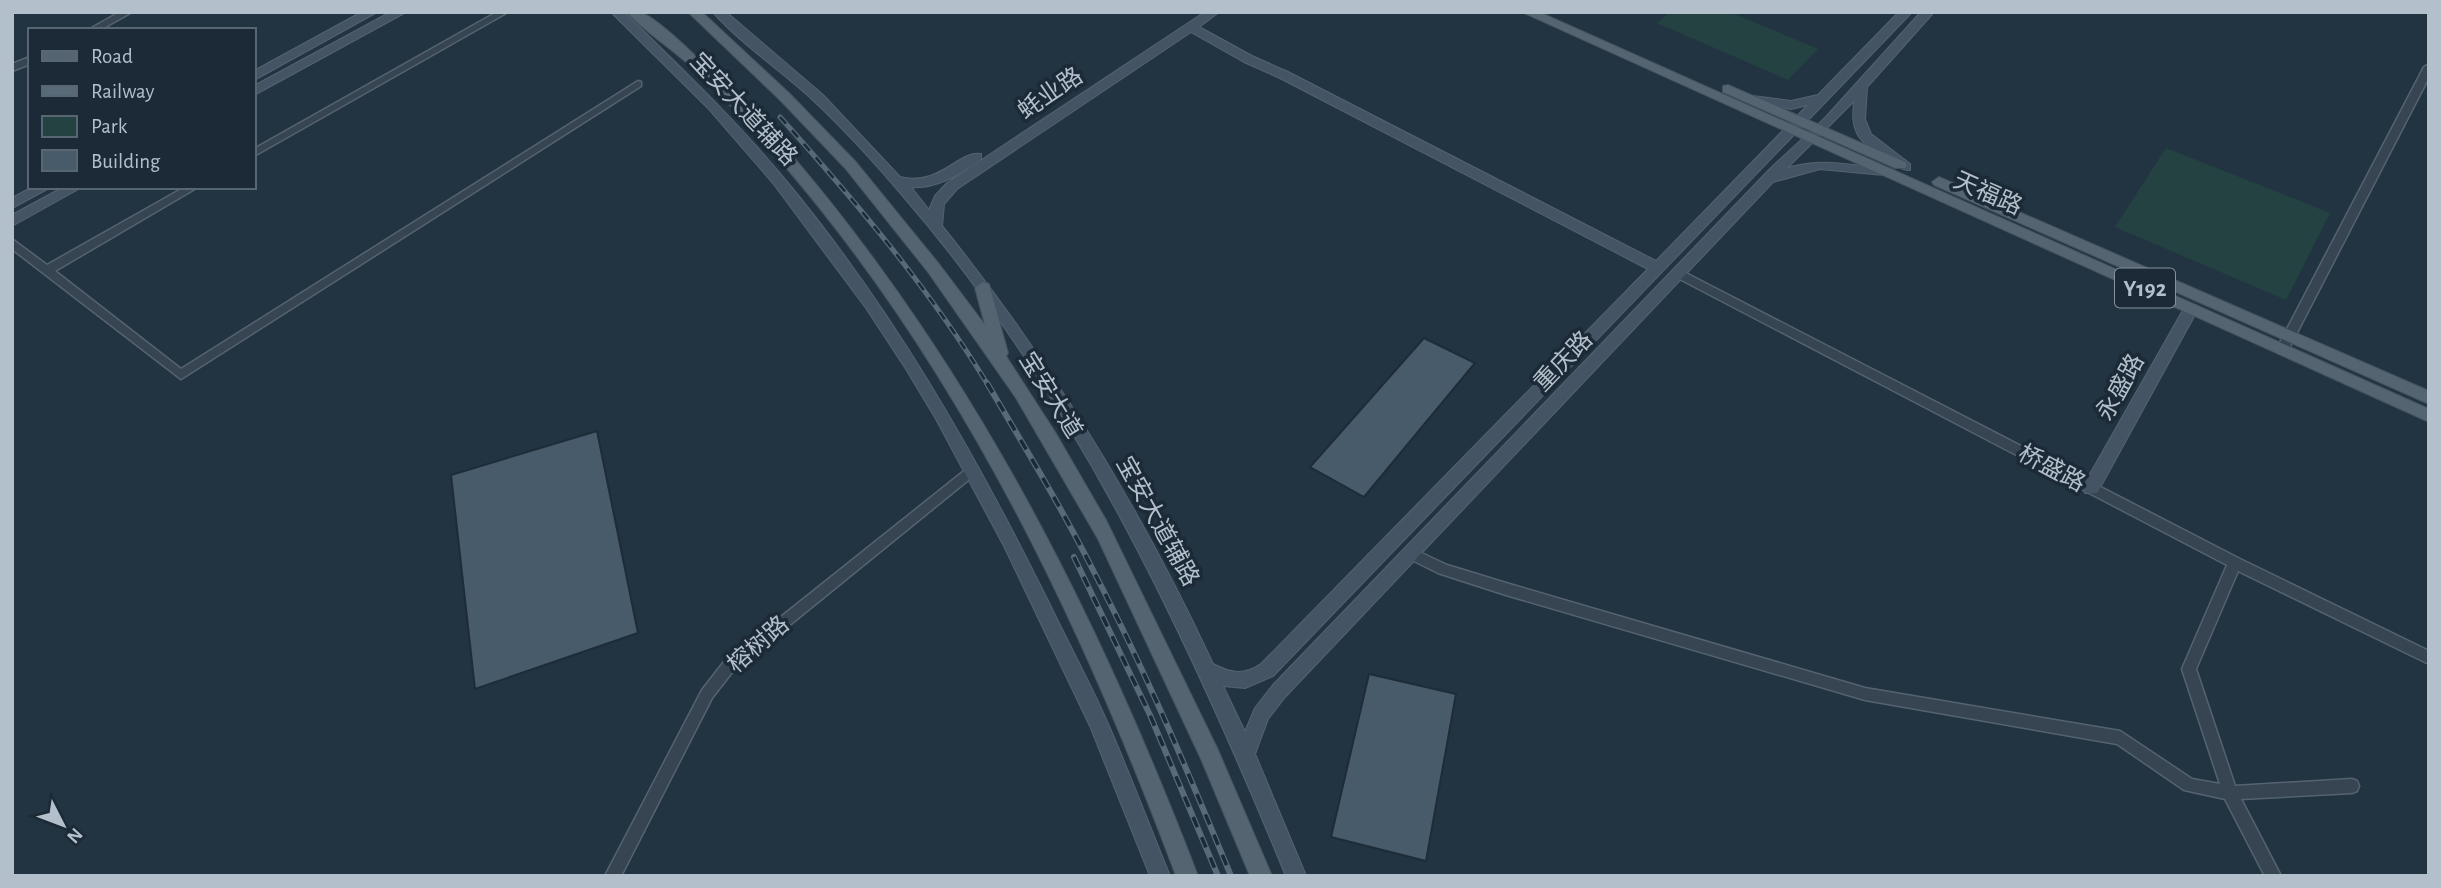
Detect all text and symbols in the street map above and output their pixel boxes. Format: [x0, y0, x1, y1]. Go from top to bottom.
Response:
legend [28, 28, 256, 189]
text: Road [91, 46, 133, 67]
street label: 宝安大道辅路 [685, 47, 803, 171]
street label: 蚝业路 [1013, 62, 1087, 124]
text: Railway [91, 81, 154, 102]
text: Park [91, 116, 128, 137]
text: Building [91, 151, 161, 172]
street label: 天福路 [1950, 166, 2026, 220]
road number: Y192 [2115, 268, 2175, 308]
street label: 重庆路 [1529, 326, 1597, 396]
street label: 宝安大道 [1015, 347, 1087, 443]
street label: 永盛路 [2091, 349, 2149, 425]
street label: 桥盛路 [2014, 440, 2090, 496]
street label: 宝安大道辅路 [1112, 452, 1204, 590]
street label: 榕树路 [722, 611, 794, 677]
north arrow [28, 790, 98, 860]
text: N [63, 824, 86, 847]

